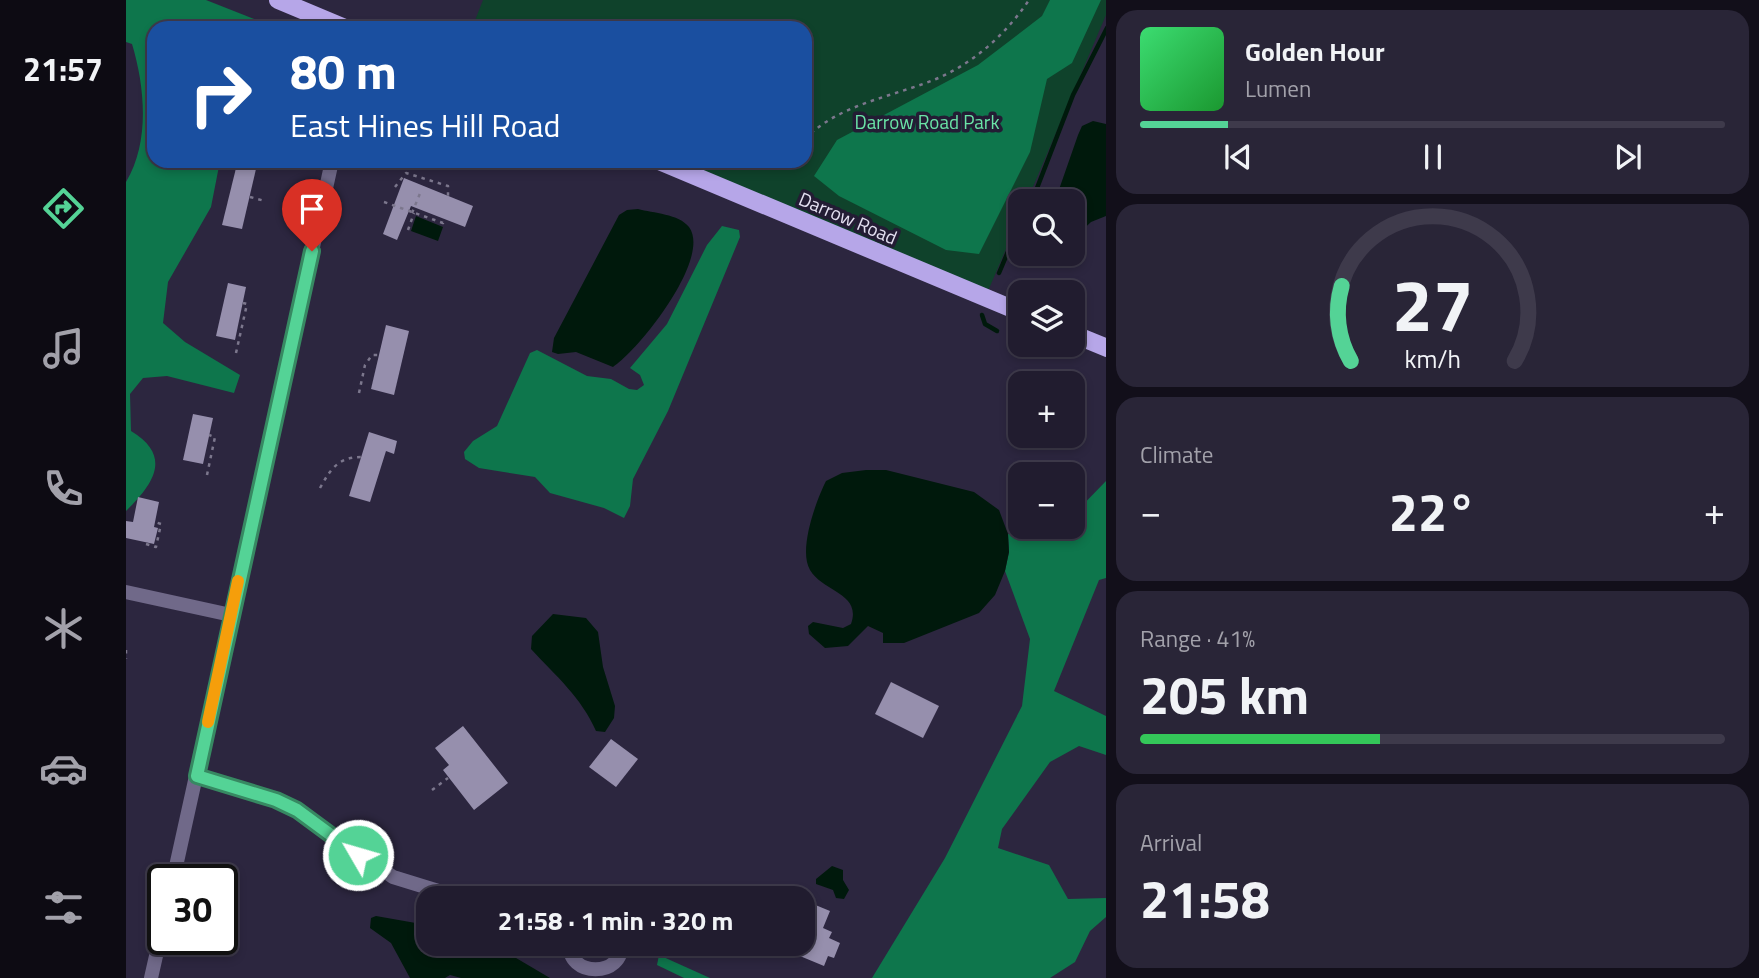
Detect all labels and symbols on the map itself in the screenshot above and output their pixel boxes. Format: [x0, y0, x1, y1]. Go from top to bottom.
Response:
park label: Darrow Road Park [854, 107, 1000, 136]
pin [282, 179, 342, 251]
street label: Darrow Road [794, 184, 902, 251]
position arrow [321, 818, 395, 892]
speed limit sign: 30 [147, 864, 238, 955]

